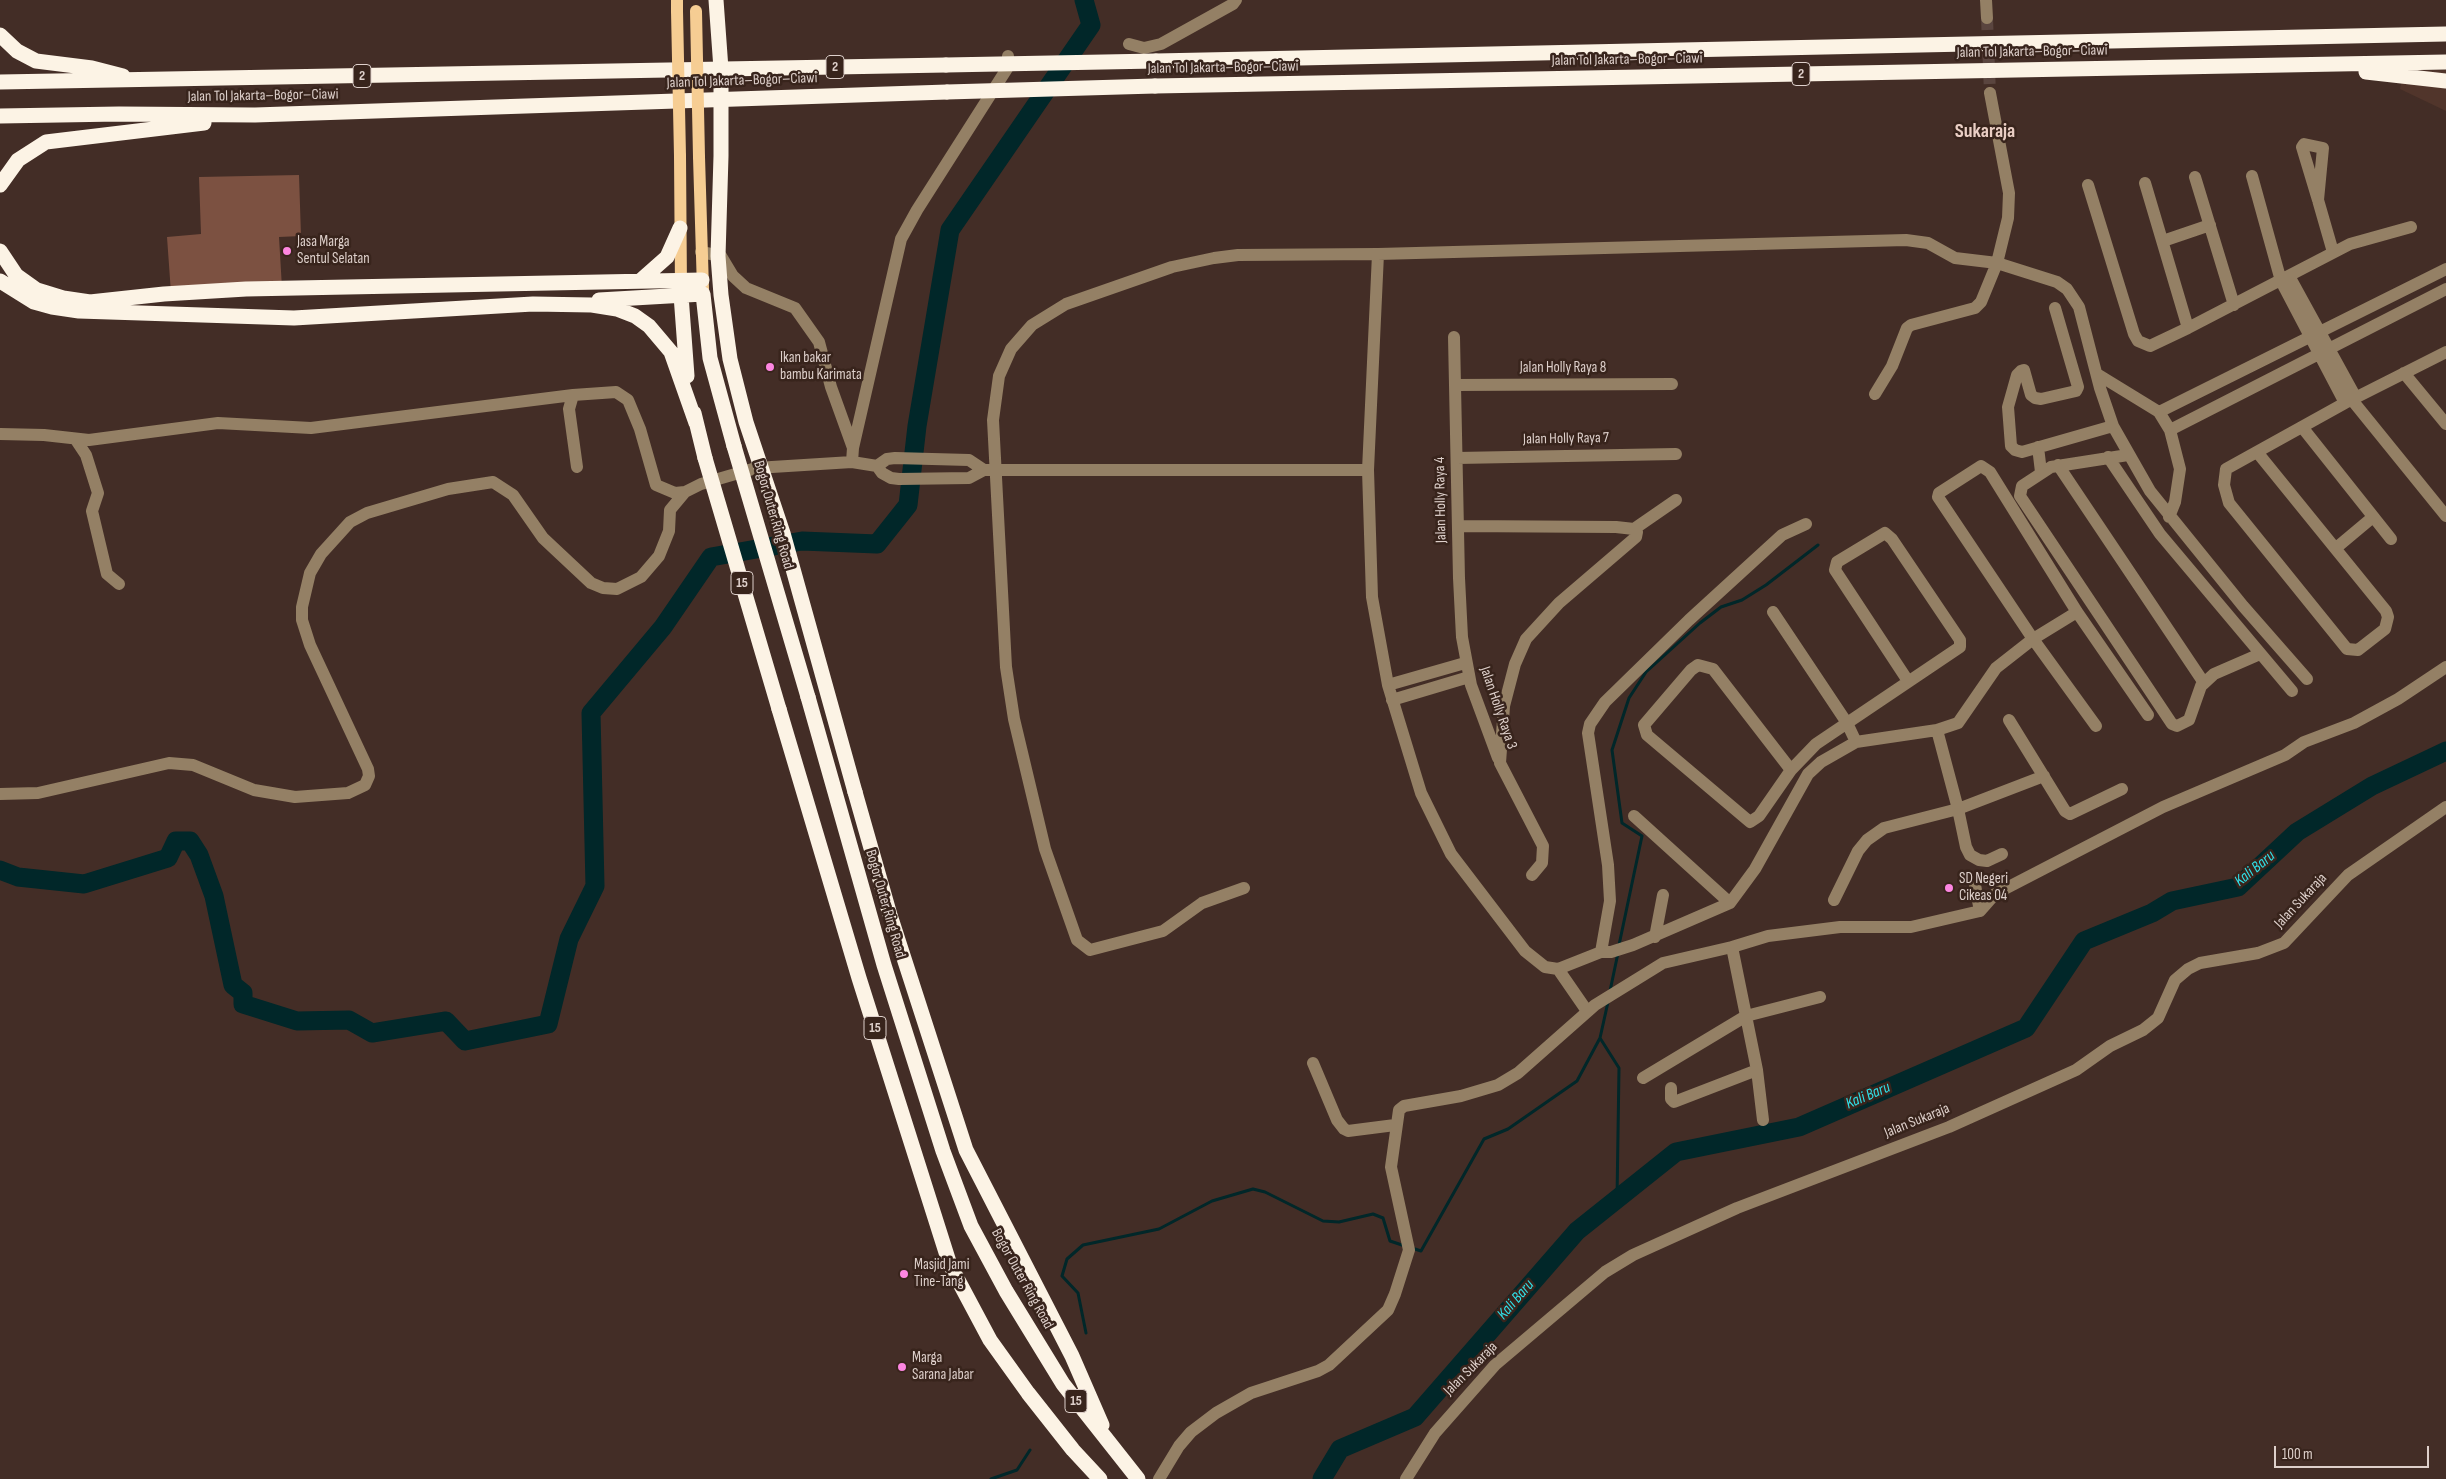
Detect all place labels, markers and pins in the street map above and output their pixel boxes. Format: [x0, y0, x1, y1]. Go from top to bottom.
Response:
place label: Jasa Marga Sentul Selatan [297, 233, 370, 268]
marker: Jasa Marga Sentul Selatan [281, 245, 293, 257]
place label: Ikan bakar bambu Karimata [780, 349, 862, 384]
marker: Ikan bakar bambu Karimata [764, 361, 776, 373]
place label: SD Negeri Cikeas 04 [1959, 870, 2008, 905]
marker: SD Negeri Cikeas 04 [1943, 882, 1955, 894]
place label: Masjid Jami Tine-Tang [914, 1256, 969, 1291]
marker: Masjid Jami Tine-Tang [898, 1268, 910, 1280]
place label: Marga Sarana Jabar [912, 1349, 974, 1384]
marker: Marga Sarana Jabar [896, 1361, 908, 1373]

